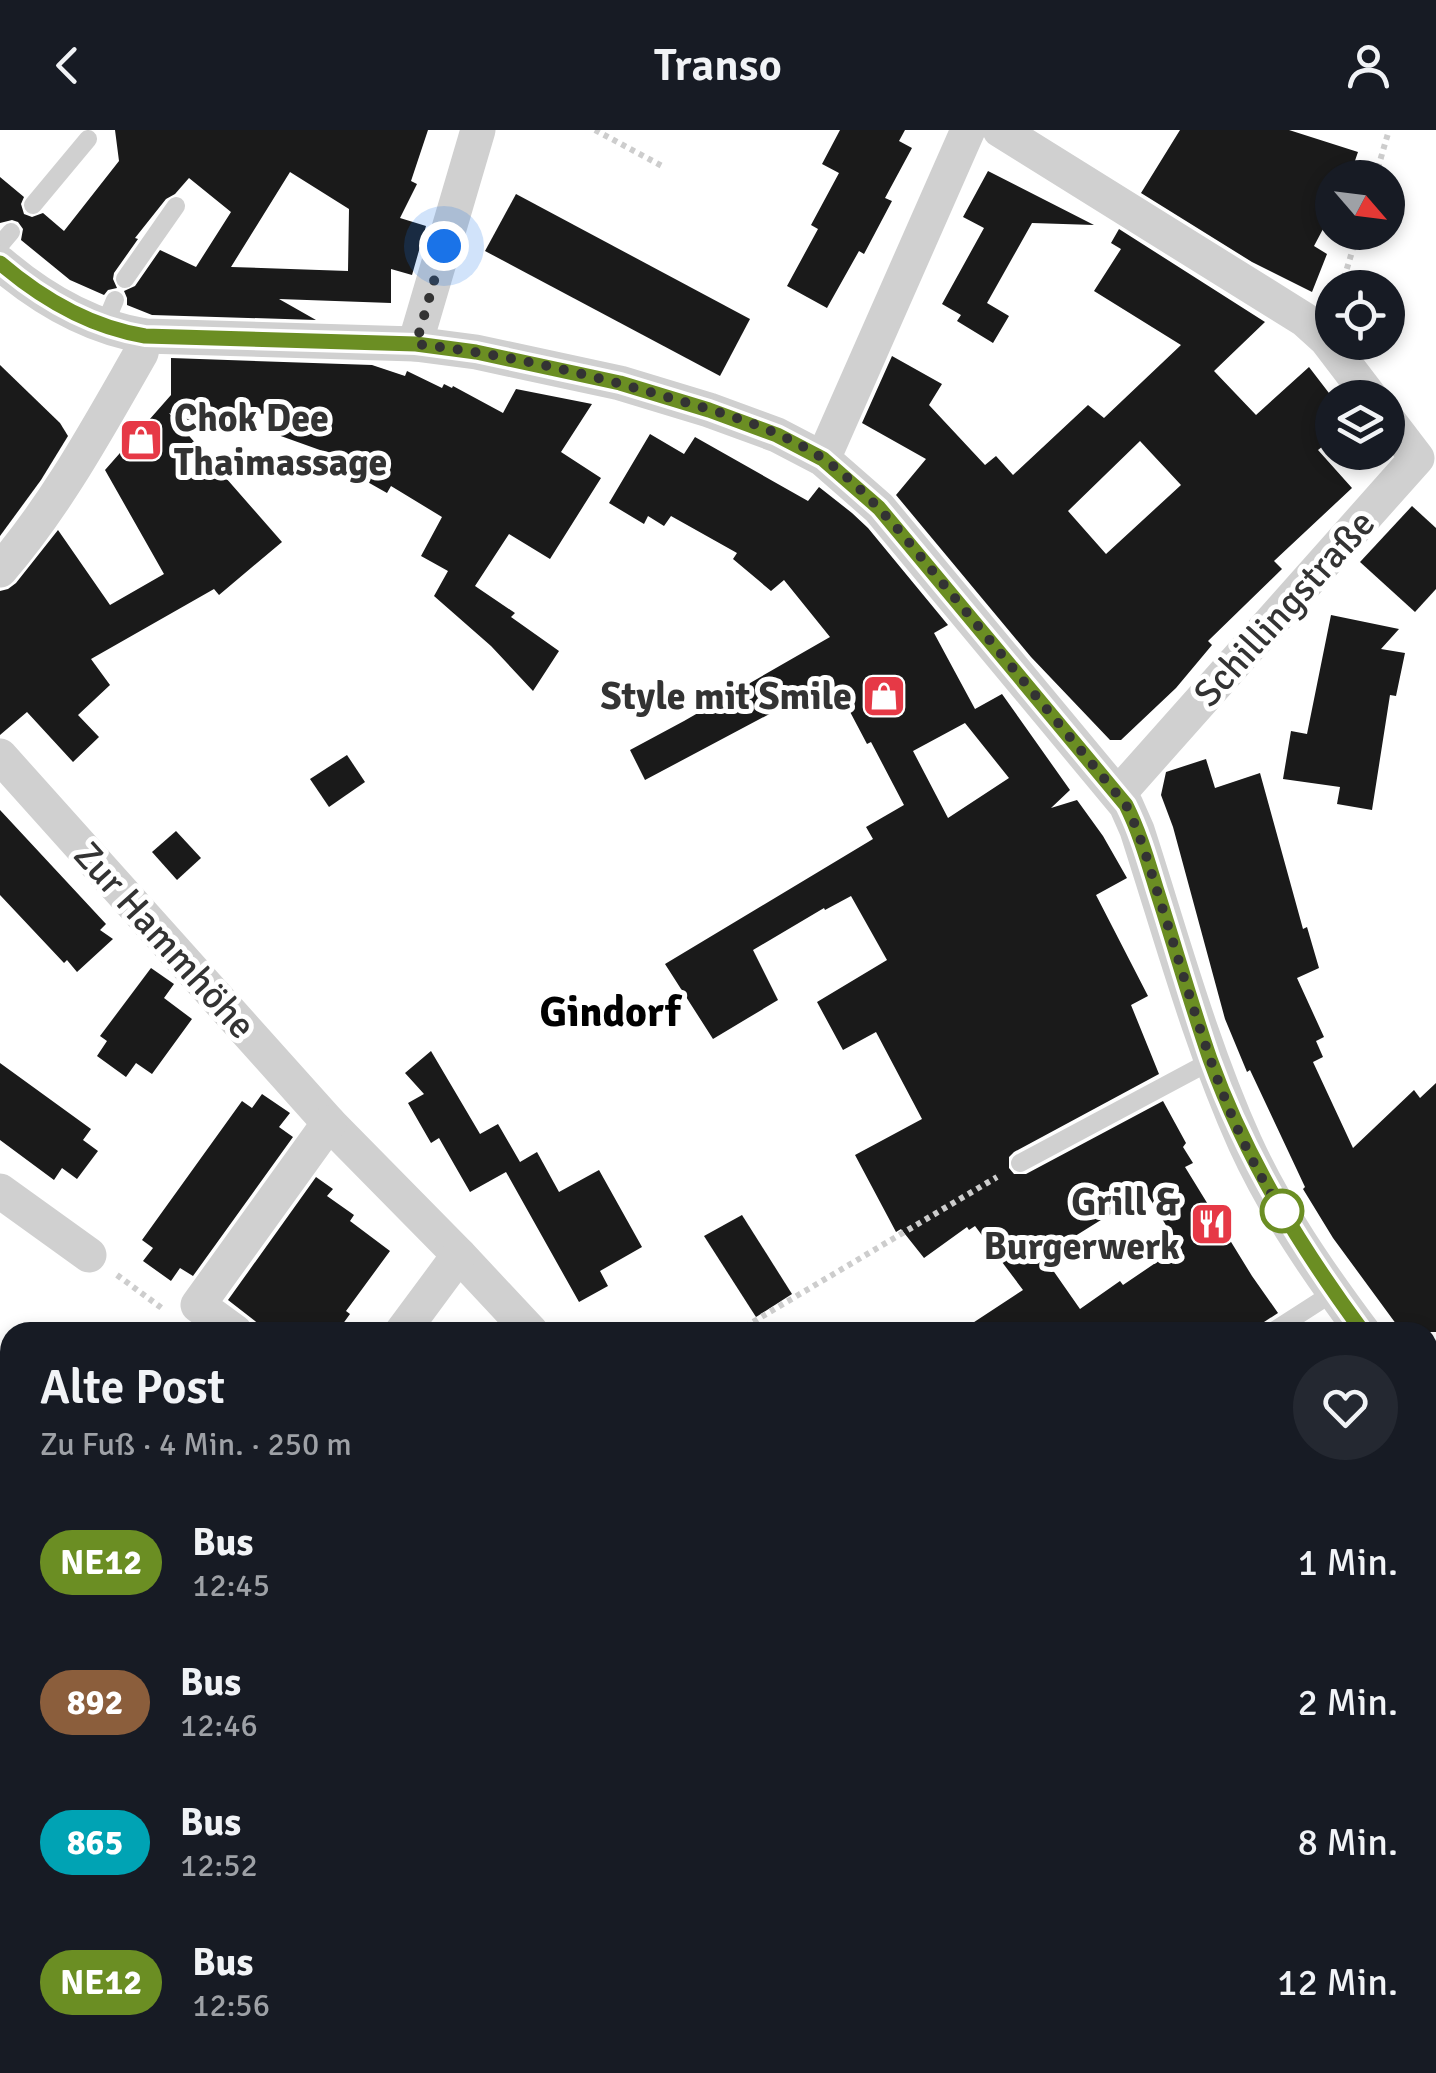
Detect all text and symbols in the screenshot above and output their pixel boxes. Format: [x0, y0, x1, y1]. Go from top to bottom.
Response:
icon: back [40, 38, 95, 93]
text: Transo [654, 38, 782, 93]
icon: person [1341, 38, 1396, 93]
north arrow [1315, 160, 1405, 250]
map controls [1315, 160, 1405, 470]
your location [419, 221, 469, 271]
button: locate [1315, 270, 1405, 360]
button: layers [1315, 380, 1405, 470]
place label: Chok Dee Thaimassage [174, 395, 387, 486]
shop icon: Chok Dee Thaimassage [118, 417, 164, 463]
street label: Schillingstraße [1184, 500, 1385, 716]
place label: Style mit Smile [601, 673, 852, 720]
shop icon: Style mit Smile [861, 673, 907, 719]
street label: Zur Hammhöhe [64, 832, 265, 1049]
district label: Gindorf [539, 987, 682, 1038]
place label: Grill & Burgerwerk [983, 1179, 1180, 1270]
unlabelled marker [1261, 1190, 1303, 1232]
restaurant icon: Grill & Burgerwerk [1189, 1201, 1235, 1247]
button: heart [1293, 1355, 1398, 1460]
text: Alte Post [40, 1358, 225, 1417]
text: Zu Fuß · 4 Min. · 250 m [40, 1425, 352, 1464]
text: Bus [192, 1519, 253, 1566]
text: 1 Min. [1297, 1539, 1398, 1586]
text: NE12 [60, 1541, 142, 1584]
text: 12:45 [192, 1566, 270, 1605]
text: Bus [180, 1659, 241, 1706]
text: 2 Min. [1297, 1679, 1398, 1726]
text: 892 [67, 1681, 123, 1724]
text: 12:46 [180, 1706, 258, 1745]
text: Bus [180, 1799, 241, 1846]
text: 8 Min. [1297, 1819, 1398, 1866]
text: 865 [67, 1821, 123, 1864]
text: 12:52 [180, 1846, 258, 1885]
text: Bus [192, 1939, 253, 1986]
text: 12 Min. [1277, 1959, 1398, 2006]
text: NE12 [60, 1961, 142, 2004]
text: 12:56 [192, 1986, 270, 2025]

